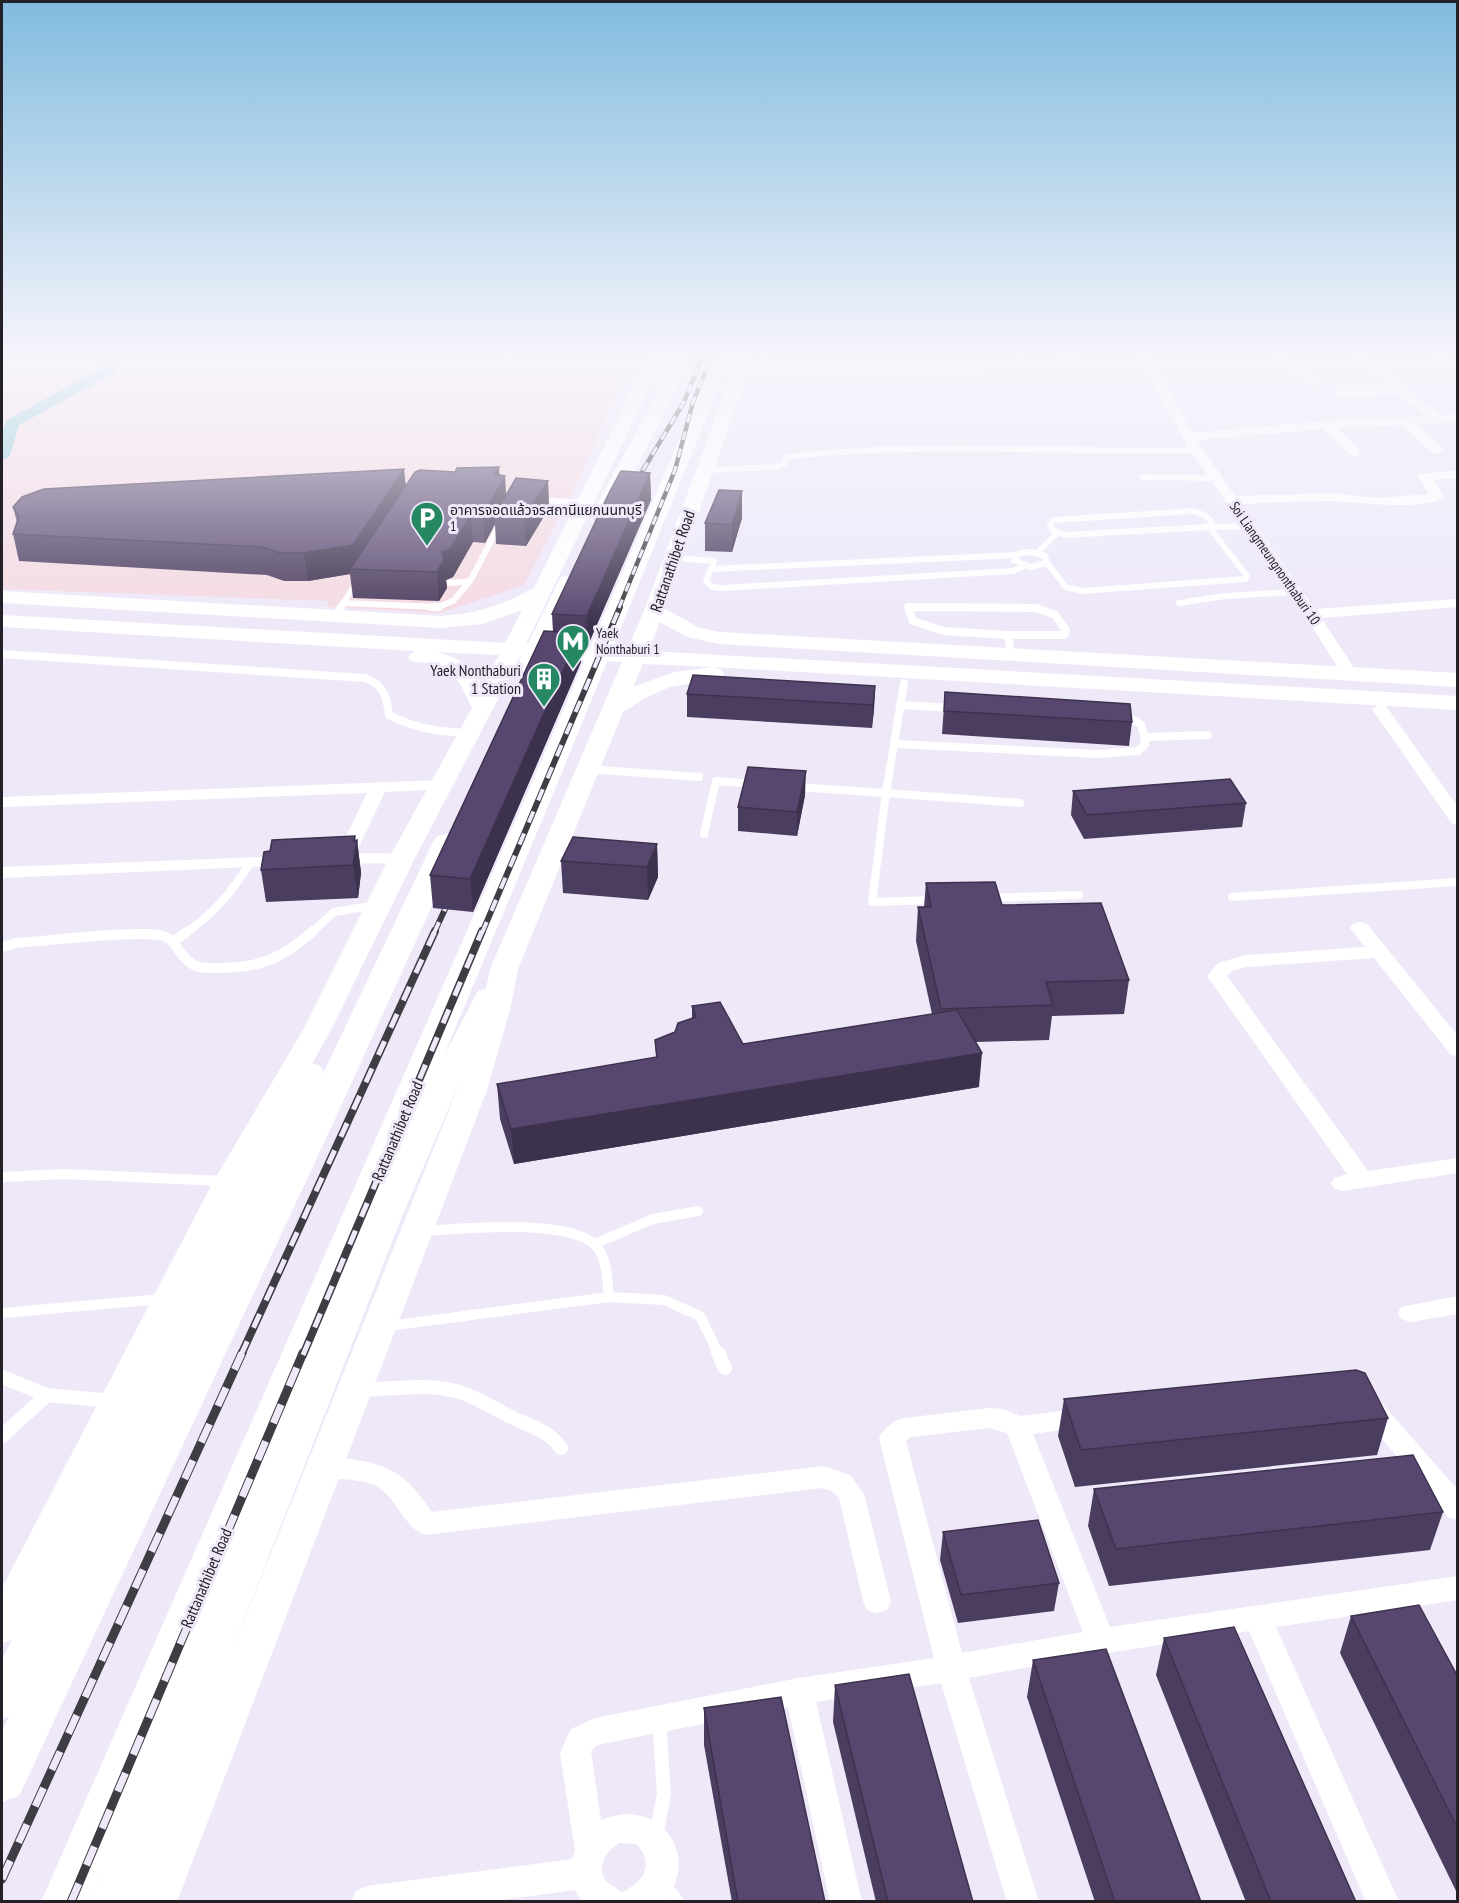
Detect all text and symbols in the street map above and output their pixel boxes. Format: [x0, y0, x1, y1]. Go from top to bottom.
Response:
street label: Soi Liangmeungnonthaburi 10 [1226, 498, 1324, 628]
parking icon: อาคารจอดแล้วจรสถานีแยกนนทบุรี 1 [409, 500, 445, 547]
place label: อาคารจอดแล้วจรสถานีแยกนนทบุรี 1 [450, 501, 642, 535]
street label: Rattanathibet Road [645, 507, 699, 614]
metro station icon: Yaek Nonthaburi 1 [555, 623, 591, 670]
place label: Yaek Nonthaburi 1 [596, 624, 660, 658]
place label: Yaek Nonthaburi 1 Station [430, 660, 521, 698]
building icon: Yaek Nonthaburi 1 Station [526, 661, 562, 708]
street label: Rattanathibet Road [367, 1078, 427, 1184]
street label: Rattanathibet Road [176, 1525, 236, 1631]

